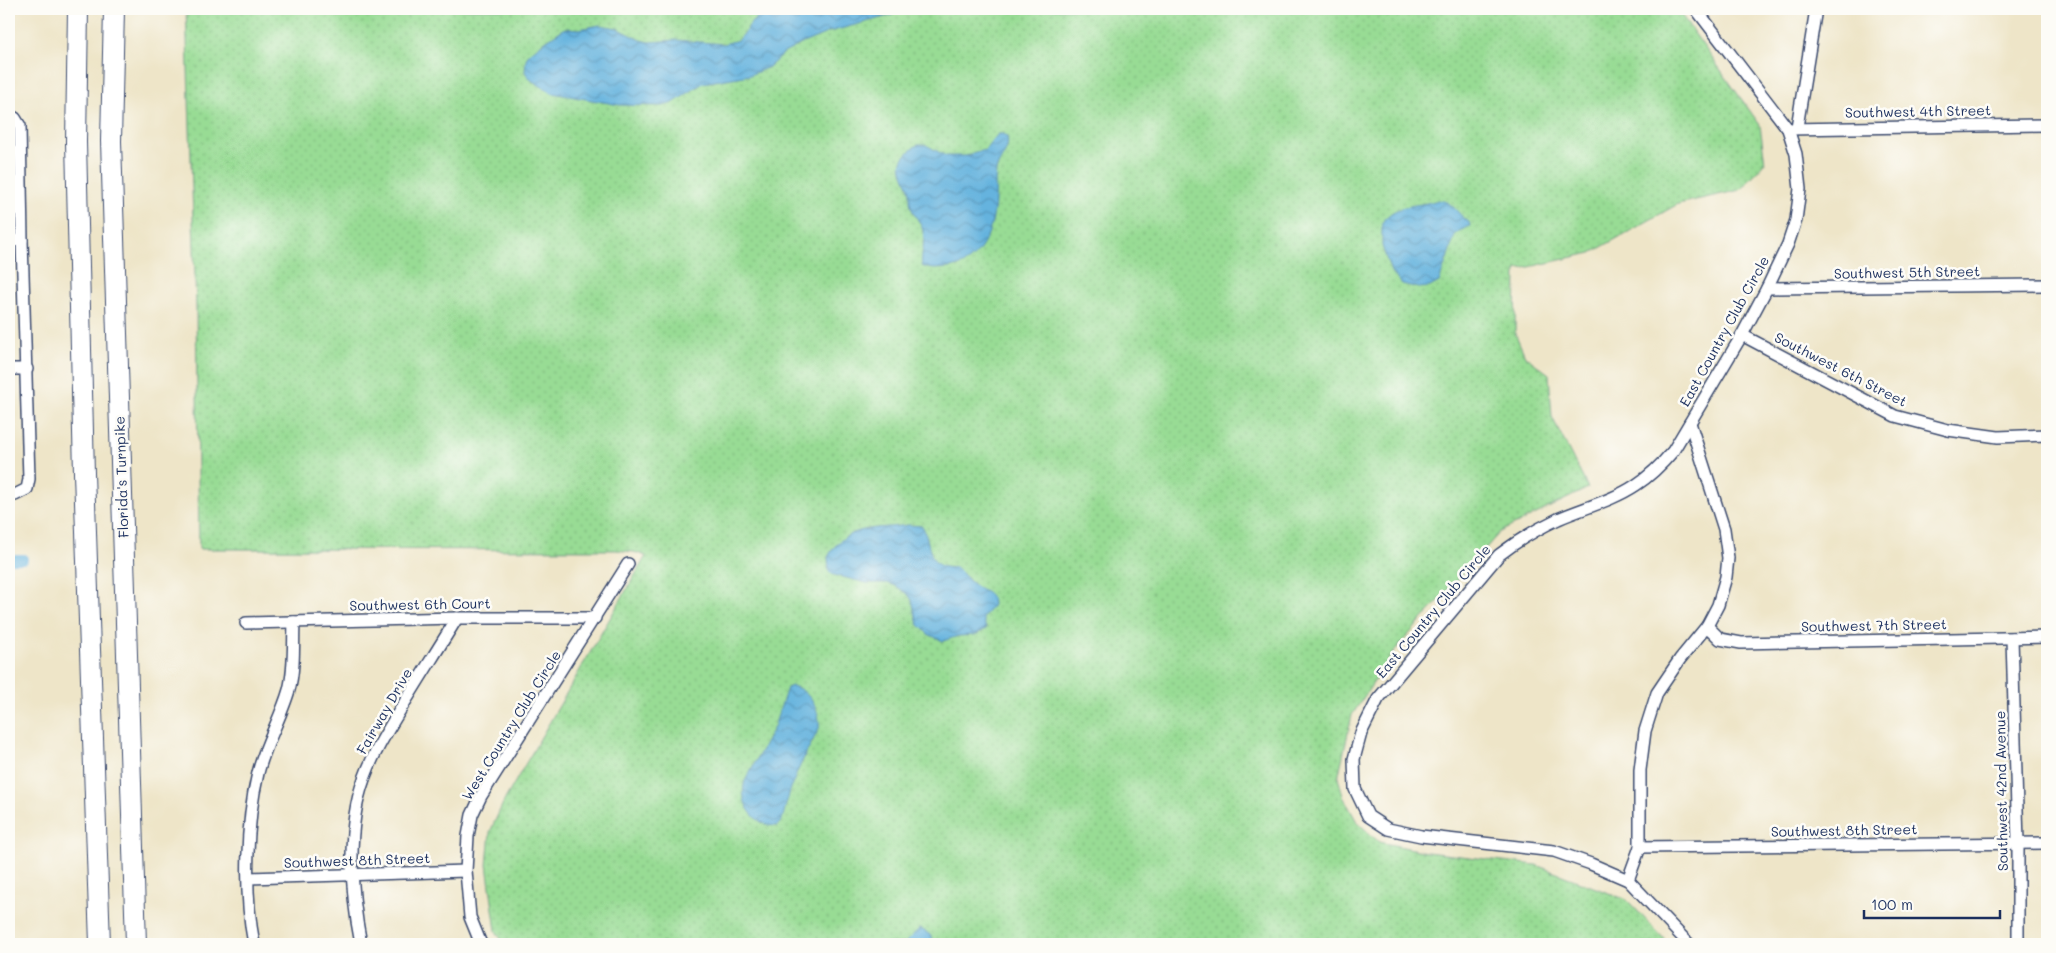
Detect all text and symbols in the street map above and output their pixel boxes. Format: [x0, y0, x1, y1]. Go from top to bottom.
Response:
street label: Southwest 4th Street [1845, 100, 1991, 122]
street label: East Country Club Circle [1675, 252, 1773, 410]
street label: Southwest 5th Street [1834, 261, 1980, 283]
street label: Southwest 6th Street [1771, 327, 1911, 411]
street label: Florida's Turnpike [109, 416, 133, 538]
street label: East Country Club Circle [1371, 540, 1495, 682]
street label: Southwest 6th Court [349, 593, 491, 615]
street label: Southwest 7th Street [1801, 614, 1947, 636]
street label: West Country Club Circle [457, 646, 565, 804]
street label: Fairway Drive [352, 665, 416, 757]
street label: Southwest 42nd Avenue [1990, 711, 2012, 871]
street label: Southwest 8th Street [1771, 819, 1917, 841]
street label: Southwest 8th Street [283, 848, 431, 872]
scale bar [1864, 888, 2000, 920]
text: 100 m [1871, 894, 1913, 914]

